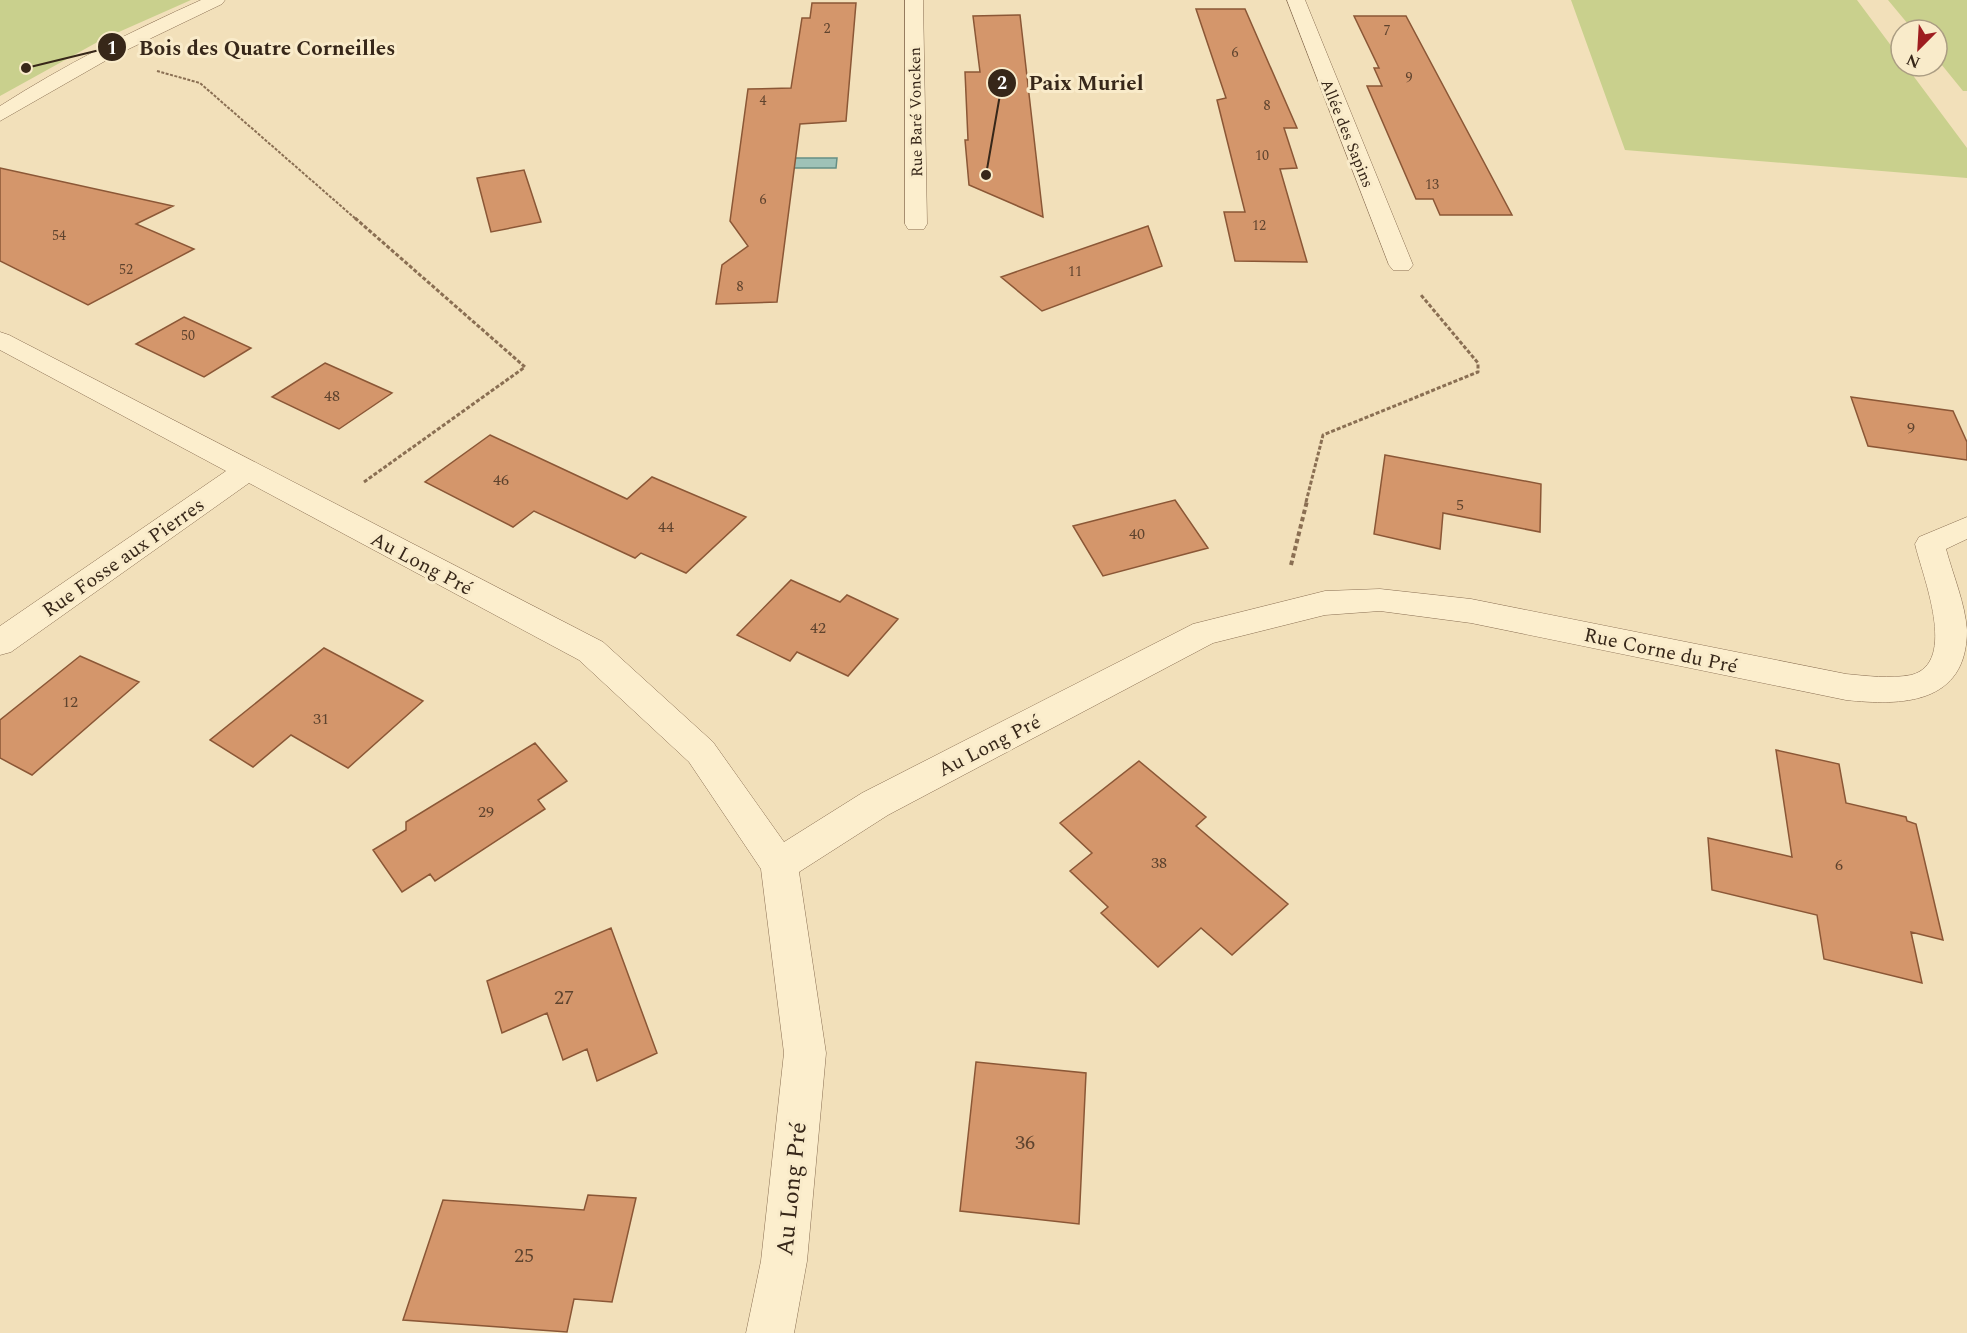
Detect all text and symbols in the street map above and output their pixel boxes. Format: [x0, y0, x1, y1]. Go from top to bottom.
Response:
house number: 2 [824, 18, 831, 39]
north arrow [1889, 18, 1949, 78]
house number: 7 [1384, 20, 1391, 41]
callout: Bois des Quatre Corneilles [97, 28, 408, 67]
text: Bois des Quatre Corneilles [139, 33, 395, 65]
text: 1 [107, 35, 117, 62]
house number: 6 [1232, 42, 1239, 63]
street label: Rue Baré Voncken [903, 47, 929, 177]
text: N [1902, 47, 1924, 74]
callout: Paix Muriel [987, 64, 1156, 103]
house number: 9 [1406, 67, 1413, 88]
text: Paix Muriel [1029, 68, 1144, 100]
text: 2 [997, 70, 1007, 97]
street label: Allée des Sapins [1314, 75, 1380, 191]
house number: 4 [760, 90, 767, 111]
house number: 8 [1264, 95, 1271, 116]
house number: 10 [1255, 145, 1269, 166]
house number: 13 [1425, 174, 1439, 195]
house number: 6 [760, 189, 767, 210]
house number: 12 [1252, 215, 1266, 236]
house number: 54 [52, 225, 66, 246]
house number: 52 [119, 259, 133, 280]
house number: 11 [1068, 261, 1082, 282]
house number: 8 [737, 276, 744, 297]
house number: 50 [181, 325, 195, 346]
house number: 48 [324, 384, 340, 408]
house number: 9 [1907, 416, 1915, 440]
house number: 46 [493, 468, 509, 492]
street label: Rue Fosse aux Pierres [36, 490, 211, 625]
house number: 5 [1456, 493, 1464, 517]
house number: 44 [658, 515, 674, 539]
house number: 40 [1129, 522, 1145, 546]
street label: Au Long Pré [365, 524, 478, 604]
house number: 42 [810, 616, 826, 640]
street label: Rue Corne du Pré [1581, 620, 1741, 682]
house number: 12 [62, 690, 78, 714]
house number: 31 [313, 707, 329, 731]
street label: Au Long Pré [933, 707, 1046, 785]
house number: 29 [478, 800, 494, 824]
house number: 38 [1151, 851, 1167, 875]
house number: 6 [1835, 853, 1843, 877]
house number: 27 [554, 983, 574, 1013]
street label: Au Long Pré [767, 1120, 817, 1258]
house number: 36 [1015, 1128, 1035, 1158]
house number: 25 [514, 1241, 534, 1271]

